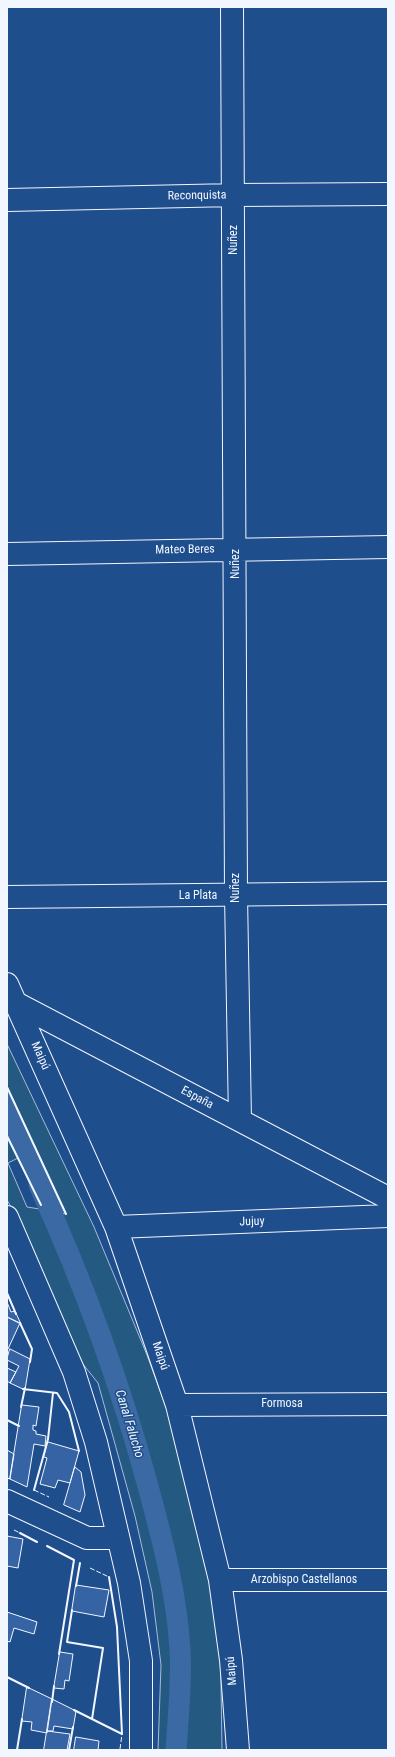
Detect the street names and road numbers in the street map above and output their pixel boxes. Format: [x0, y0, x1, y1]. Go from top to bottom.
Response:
street label: Reconquista [168, 188, 226, 204]
street label: Nuñez [227, 225, 241, 255]
street label: Mateo Beres [155, 542, 215, 558]
street label: Nuñez [229, 549, 243, 579]
street label: Nuñez [229, 873, 243, 903]
street label: La Plata [179, 889, 217, 903]
street label: Maipú [27, 1040, 53, 1072]
street label: España [178, 1084, 216, 1112]
street label: Jujuy [239, 1214, 265, 1230]
street label: Maipú [148, 1340, 172, 1372]
street label: Formosa [261, 1397, 303, 1411]
street label: Arzobispo Castellanos [251, 1573, 357, 1587]
street label: Maipú [224, 1656, 240, 1686]

